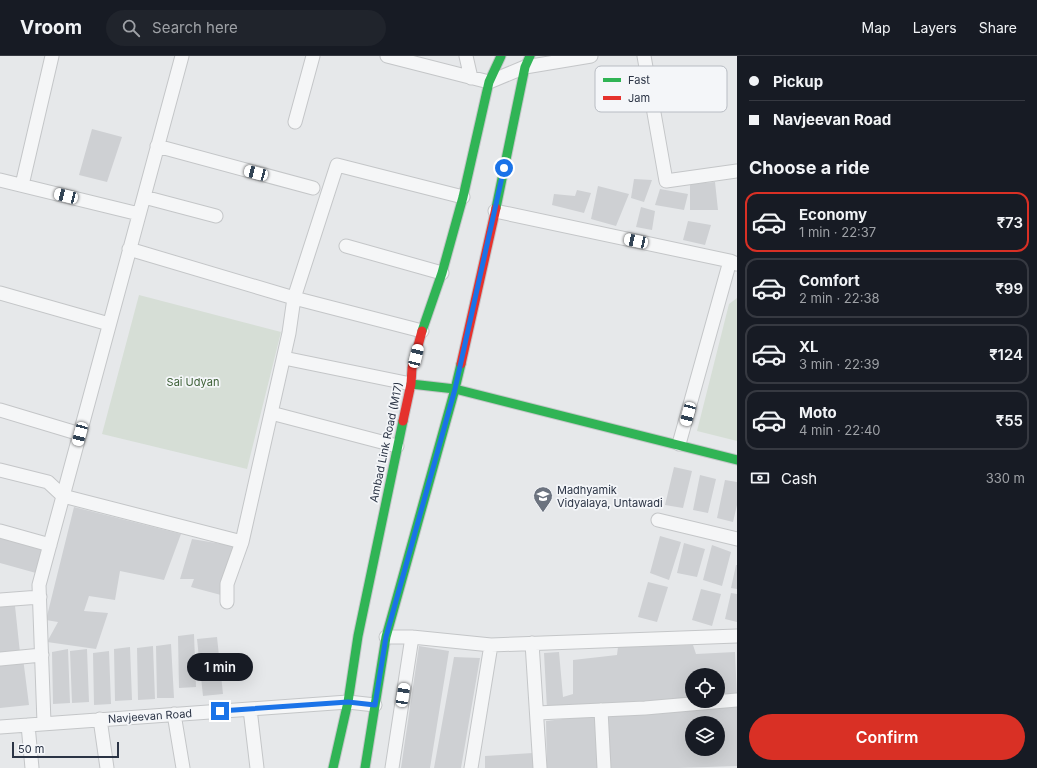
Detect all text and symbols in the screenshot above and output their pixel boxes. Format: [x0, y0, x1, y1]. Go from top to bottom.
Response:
search box [106, 10, 386, 46]
text: Vroom [20, 16, 82, 39]
icon: search [120, 17, 142, 39]
text: Search here [152, 18, 238, 37]
text: Map [862, 19, 891, 36]
text: Layers [913, 19, 957, 36]
text: Share [979, 19, 1017, 36]
legend [595, 66, 727, 112]
text: Pickup [773, 72, 823, 91]
text: Fast [628, 73, 650, 87]
text: Jam [628, 91, 650, 105]
text: Navjeevan Road [773, 110, 891, 129]
text: Choose a ride [749, 157, 870, 178]
route start [495, 159, 513, 177]
car [243, 164, 269, 182]
car [53, 187, 79, 205]
icon: car [751, 204, 787, 240]
text: Economy [799, 205, 867, 224]
text: ₹73 [997, 213, 1023, 232]
text: 1 min · 22:37 [799, 224, 876, 240]
car [623, 233, 649, 249]
icon: car [751, 270, 787, 306]
text: Comfort [799, 271, 860, 290]
text: ₹99 [995, 279, 1023, 298]
text: 2 min · 22:38 [799, 290, 880, 306]
icon: car [751, 336, 787, 372]
text: XL [799, 337, 819, 356]
car [407, 343, 425, 369]
text: ₹124 [989, 345, 1023, 364]
text: 3 min · 22:39 [799, 356, 880, 372]
park label: Sai Udyan [167, 375, 219, 389]
street label: Ambad Link Road (M17) [366, 380, 406, 504]
car [679, 401, 697, 427]
icon: car [751, 402, 787, 438]
text: Moto [799, 403, 837, 422]
text: ₹55 [996, 411, 1023, 430]
car [71, 421, 89, 447]
text: 4 min · 22:40 [799, 422, 881, 438]
icon: cash [749, 467, 771, 489]
text: Cash [781, 469, 817, 488]
text: 330 m [986, 470, 1025, 486]
place label: Madhyamik Vidyalaya, Untawadi [557, 483, 663, 510]
school or university icon: Madhyamik Vidyalaya, Untawadi [532, 485, 554, 513]
callout: 1 min [187, 653, 253, 681]
text: 1 min [204, 659, 236, 675]
map controls [685, 668, 725, 756]
button: locate [685, 668, 725, 708]
car [395, 682, 411, 708]
route end [211, 702, 229, 720]
street label: Navjeevan Road [108, 706, 192, 726]
button: Confirm [749, 714, 1025, 760]
button: layers [685, 716, 725, 756]
scale bar [12, 740, 119, 759]
text: 50 m [18, 742, 44, 756]

